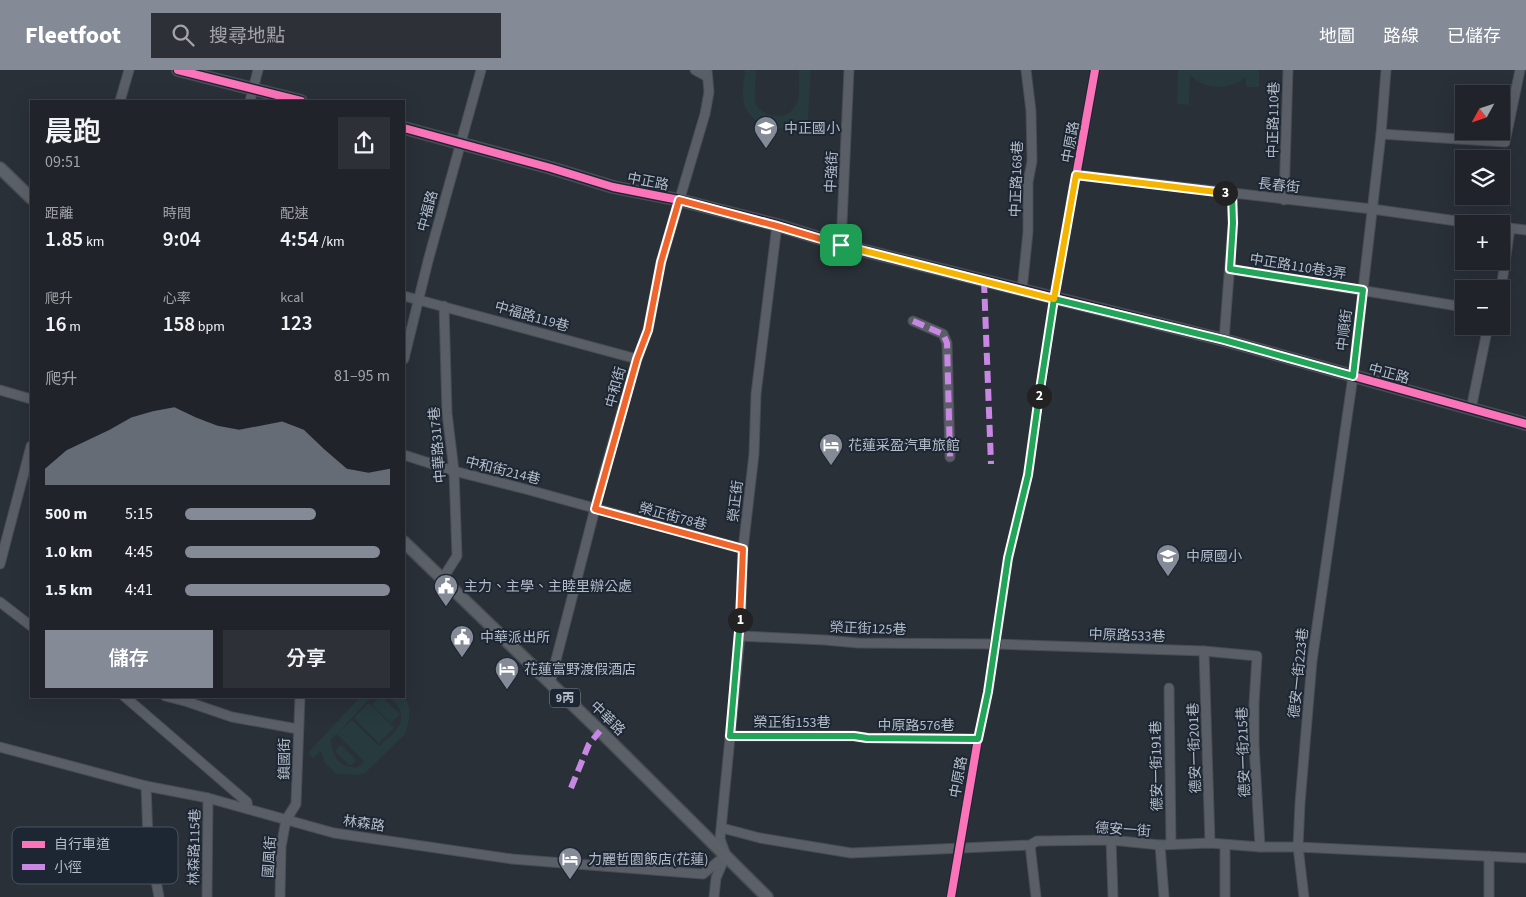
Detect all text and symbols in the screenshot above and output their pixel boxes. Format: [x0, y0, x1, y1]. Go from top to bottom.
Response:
search box [151, 13, 501, 58]
text: Fleetfoot [25, 18, 121, 53]
icon: search [169, 21, 197, 49]
text: 搜尋地點 [209, 23, 285, 50]
text: 地圖 [1319, 24, 1355, 49]
text: 路線 [1383, 24, 1419, 49]
text: 已儲存 [1447, 24, 1501, 49]
street label: 中正路110巷 [1263, 81, 1285, 159]
north arrow [1455, 85, 1510, 140]
map controls [1455, 85, 1510, 335]
text: 晨跑 [45, 112, 101, 152]
school or university icon: 中正國小 [753, 115, 779, 149]
button: share [338, 117, 390, 169]
place label: 中正國小 [784, 119, 840, 139]
street label: 中原路 [1057, 120, 1084, 165]
street label: 中正路168巷 [1006, 140, 1028, 218]
button: layers [1455, 150, 1510, 205]
text: 09:51 [45, 151, 81, 173]
street label: 中強街 [821, 151, 843, 194]
street label: 中正路 [625, 168, 670, 196]
street label: 長春街 [1257, 174, 1301, 198]
pin: 3 [1212, 180, 1238, 206]
text: 3 [1222, 183, 1229, 203]
street label: 中福路 [413, 188, 443, 234]
text: 距離 [45, 204, 73, 224]
text: 時間 [163, 204, 191, 224]
text: 配速 [280, 204, 308, 224]
button: + [1455, 215, 1510, 270]
text: 1.85 [45, 224, 83, 254]
text: 9:04 [163, 224, 201, 254]
text: 4:54 [280, 224, 318, 254]
pin [820, 224, 862, 266]
icon: arrive [827, 231, 855, 259]
text: km [83, 232, 104, 252]
text: /km [318, 232, 345, 252]
street label: 中正路110巷3弄 [1248, 249, 1348, 285]
button: − [1455, 280, 1510, 335]
text: kcal [280, 288, 304, 308]
text: 爬升 [45, 289, 73, 309]
text: 心率 [163, 289, 191, 309]
street label: 中福路119巷 [492, 297, 571, 337]
text: 123 [280, 308, 313, 338]
street label: 中順街 [1333, 308, 1357, 352]
text: 16 [45, 309, 67, 339]
text: 158 [163, 309, 195, 339]
text: m [67, 317, 81, 337]
text: bpm [195, 317, 225, 337]
street label: 中正路 [1366, 359, 1412, 389]
street label: 中和街 [601, 364, 631, 410]
text: 81–95 m [334, 365, 390, 387]
text: 爬升 [45, 368, 77, 390]
pin: 2 [1026, 384, 1052, 408]
text: 2 [1036, 386, 1043, 406]
street label: 中華路317巷 [425, 406, 451, 484]
hotel icon: 花蓮采盈汽車旅館 [818, 432, 844, 466]
place label: 花蓮采盈汽車旅館 [848, 436, 960, 456]
street label: 中和街214巷 [463, 452, 542, 490]
street label: 榮正街 [724, 479, 748, 523]
street label: 榮正街78巷 [636, 498, 709, 536]
text: 500 m [45, 503, 87, 525]
text: 5:15 [125, 503, 153, 525]
text: 1.0 km [45, 541, 92, 563]
text: 4:45 [125, 541, 153, 563]
school or university icon: 中原國小 [1155, 543, 1181, 577]
place label: 中原國小 [1186, 547, 1242, 567]
public building icon: 主力、主學、主睦里辦公處 [433, 573, 459, 607]
place label: 主力、主學、主睦里辦公處 [464, 577, 632, 597]
text: 1.5 km [45, 579, 92, 601]
text: 4:41 [125, 579, 153, 601]
pin: 1 [728, 608, 752, 632]
text: 1 [737, 610, 744, 630]
street label: 榮正街125巷 [829, 618, 907, 640]
public building icon: 中華派出所 [449, 624, 475, 658]
street label: 中原路533巷 [1088, 625, 1166, 647]
street label: 德安一街223巷 [1284, 627, 1314, 719]
place label: 中華派出所 [480, 628, 550, 648]
button: 儲存 [45, 630, 213, 688]
button: 分享 [223, 630, 390, 688]
hotel icon: 花蓮富野渡假酒店 [494, 656, 520, 690]
place label: 花蓮富野渡假酒店 [524, 660, 636, 680]
road number: 9丙 [550, 688, 580, 708]
street label: 中華路 [585, 697, 629, 741]
street label: 德安一街201巷 [1183, 702, 1207, 794]
street label: 德安一街215巷 [1232, 706, 1256, 798]
street label: 榮正街153巷 [754, 713, 830, 733]
street label: 中原路576巷 [878, 716, 954, 736]
street label: 德安一街191巷 [1146, 720, 1168, 812]
street label: 鎮國街 [275, 738, 295, 780]
street label: 中原路 [945, 755, 972, 800]
street label: 林森路115巷 [184, 808, 206, 886]
street label: 林森路 [342, 811, 386, 837]
street label: 德安一街 [1094, 818, 1152, 842]
legend [12, 827, 178, 884]
text: 自行車道 [54, 835, 110, 855]
street label: 國風街 [259, 835, 281, 879]
hotel icon: 力麗哲園飯店(花蓮) [557, 846, 583, 880]
place label: 力麗哲園飯店(花蓮) [588, 850, 708, 870]
text: 小徑 [54, 858, 82, 878]

